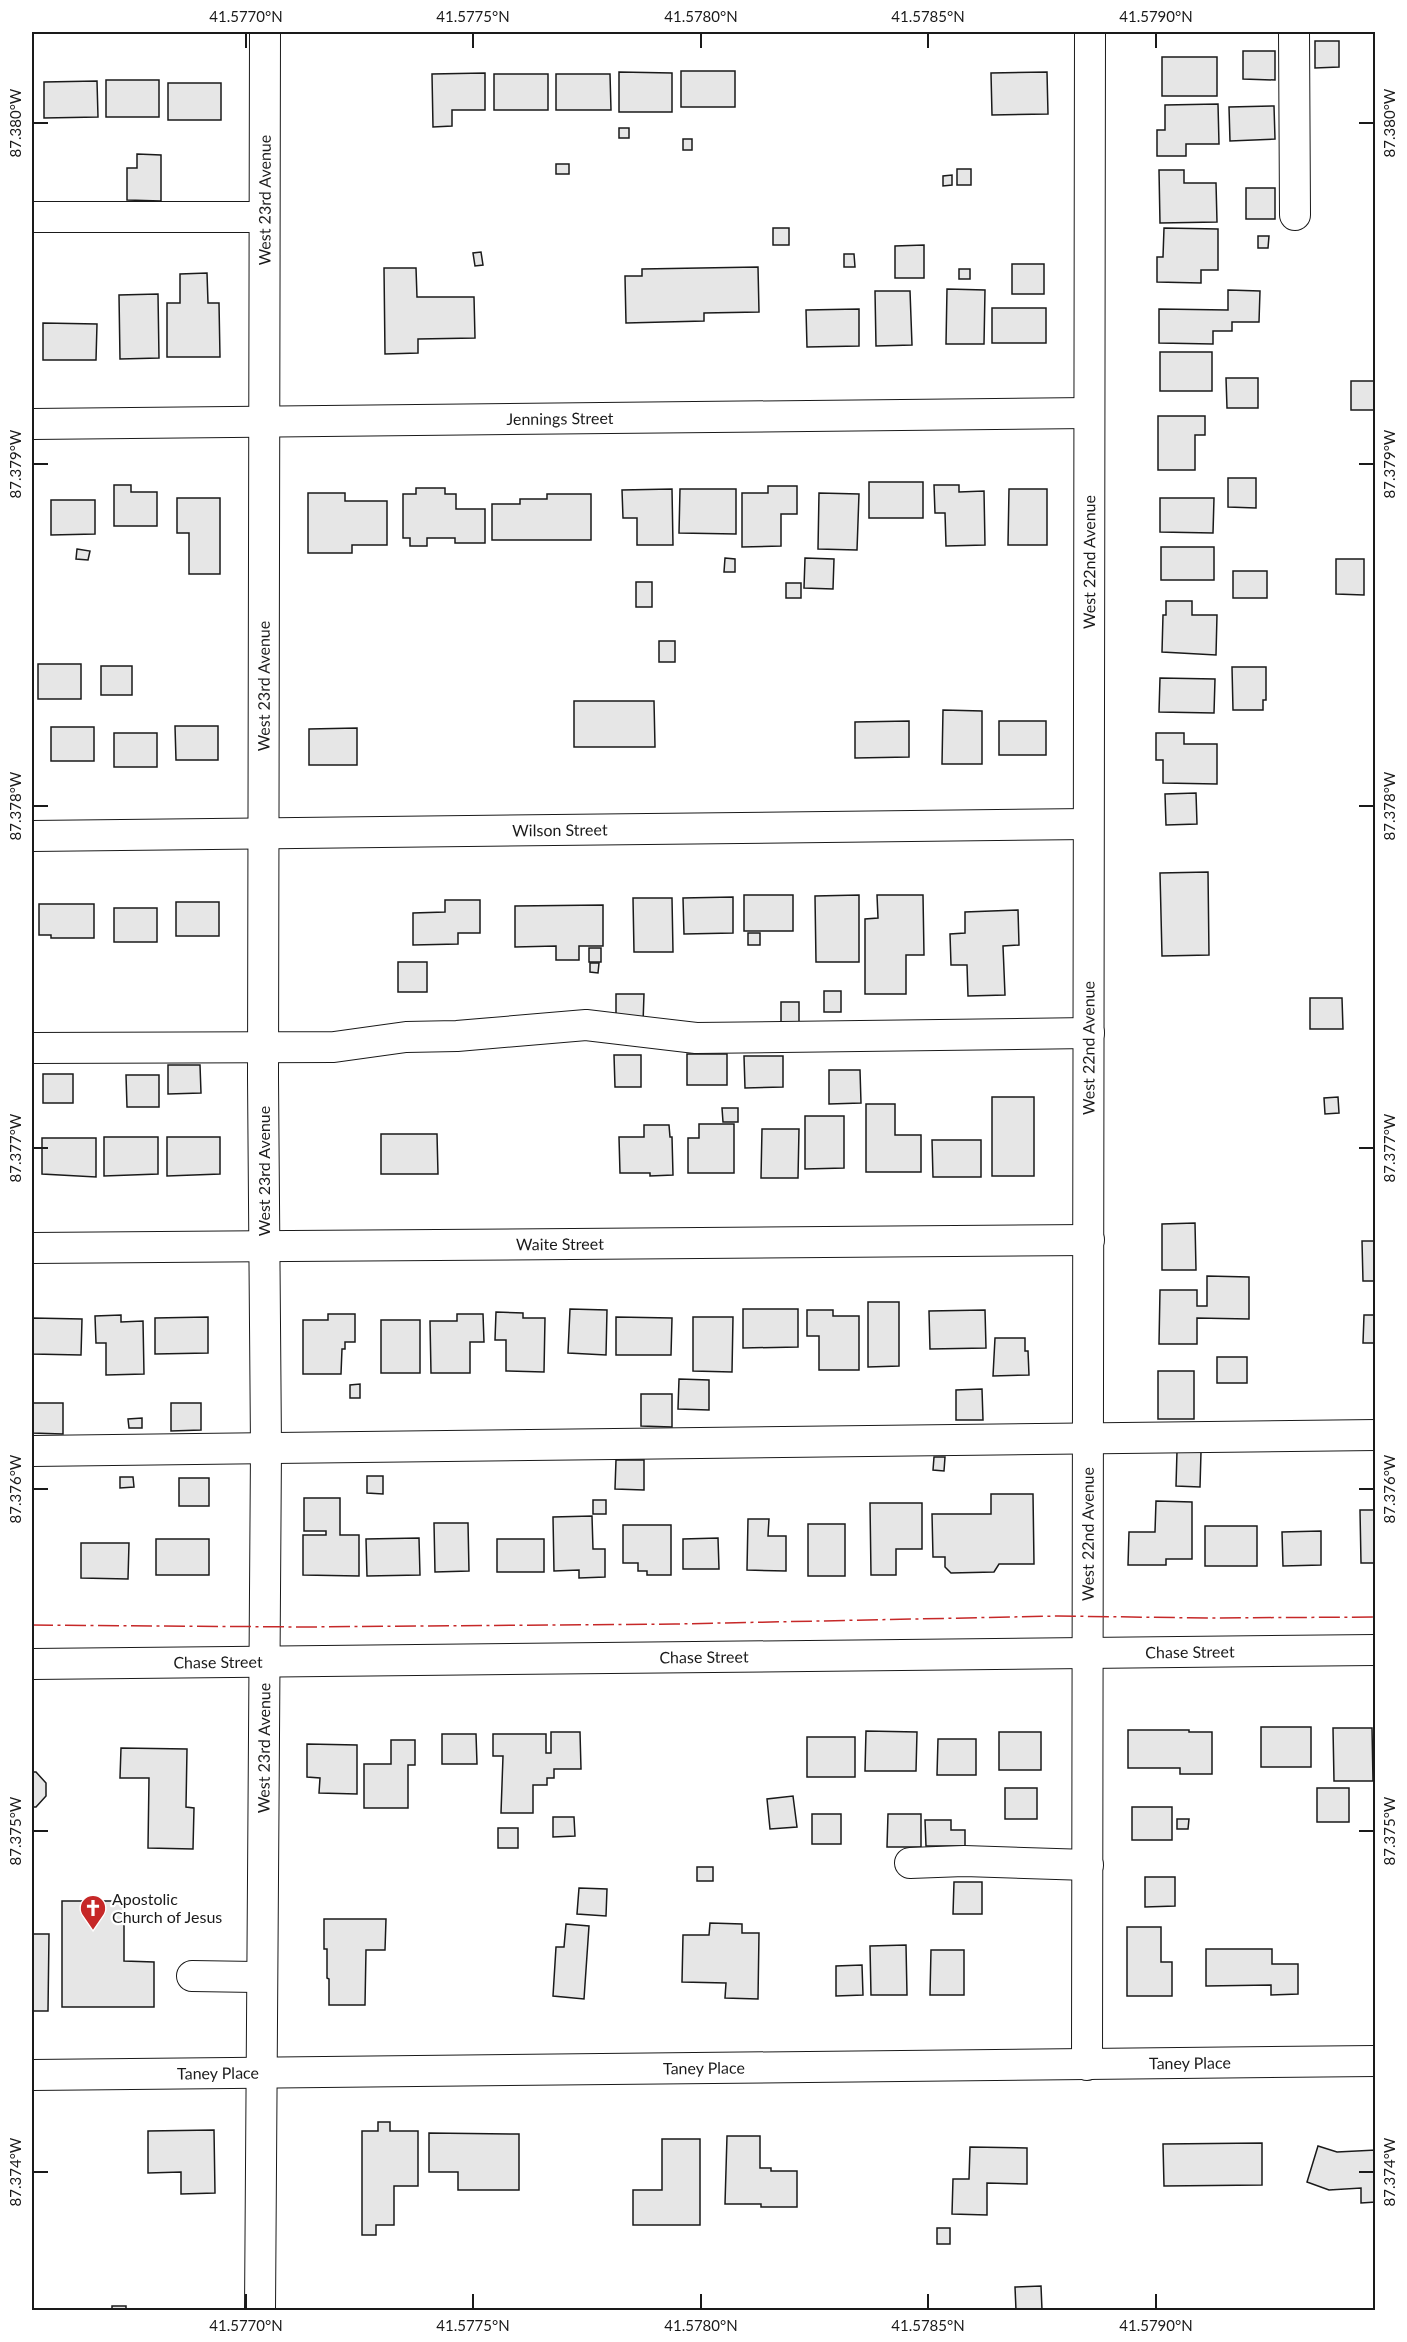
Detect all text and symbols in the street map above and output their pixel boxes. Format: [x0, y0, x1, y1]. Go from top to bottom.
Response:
text: 41.5770°N [209, 7, 283, 25]
text: 41.5775°N [436, 7, 510, 25]
text: 41.5780°N [664, 7, 738, 25]
text: 41.5785°N [891, 7, 965, 25]
text: 41.5790°N [1119, 7, 1193, 25]
text: 87.380°W [6, 88, 24, 157]
text: 87.380°W [1380, 88, 1398, 157]
street label: West 23rd Avenue [255, 135, 274, 265]
street label: Jennings Street [506, 408, 614, 428]
text: 87.379°W [6, 429, 24, 498]
text: 87.379°W [1380, 429, 1398, 498]
street label: West 22nd Avenue [1079, 495, 1098, 629]
street label: West 23rd Avenue [254, 621, 273, 751]
text: 87.378°W [6, 771, 24, 840]
text: 87.378°W [1380, 771, 1398, 840]
street label: Wilson Street [512, 819, 608, 840]
street label: West 22nd Avenue [1078, 981, 1098, 1115]
street label: West 23rd Avenue [254, 1106, 273, 1236]
text: 87.377°W [6, 1113, 24, 1182]
text: 87.377°W [1380, 1113, 1398, 1182]
street label: Waite Street [516, 1234, 604, 1253]
text: 87.376°W [6, 1454, 24, 1523]
text: 87.376°W [1380, 1454, 1398, 1523]
street label: West 22nd Avenue [1078, 1467, 1097, 1601]
street label: Chase Street [1145, 1641, 1235, 1661]
street label: Chase Street [659, 1647, 749, 1666]
street label: Chase Street [173, 1652, 263, 1672]
street label: West 23rd Avenue [253, 1683, 273, 1813]
text: 87.375°W [6, 1796, 24, 1865]
text: 87.375°W [1380, 1796, 1398, 1865]
place label: Apostolic Church of Jesus [112, 1889, 222, 1926]
church icon: Apostolic Church of Jesus [78, 1893, 108, 1931]
street label: Taney Place [1149, 2053, 1231, 2072]
street label: Taney Place [663, 2058, 745, 2077]
street label: Taney Place [177, 2063, 259, 2082]
text: 87.374°W [6, 2137, 24, 2206]
text: 87.374°W [1380, 2137, 1398, 2206]
text: 41.5770°N [209, 2316, 283, 2334]
text: 41.5775°N [436, 2316, 510, 2334]
text: 41.5780°N [664, 2316, 738, 2334]
text: 41.5785°N [891, 2316, 965, 2334]
text: 41.5790°N [1119, 2316, 1193, 2334]

